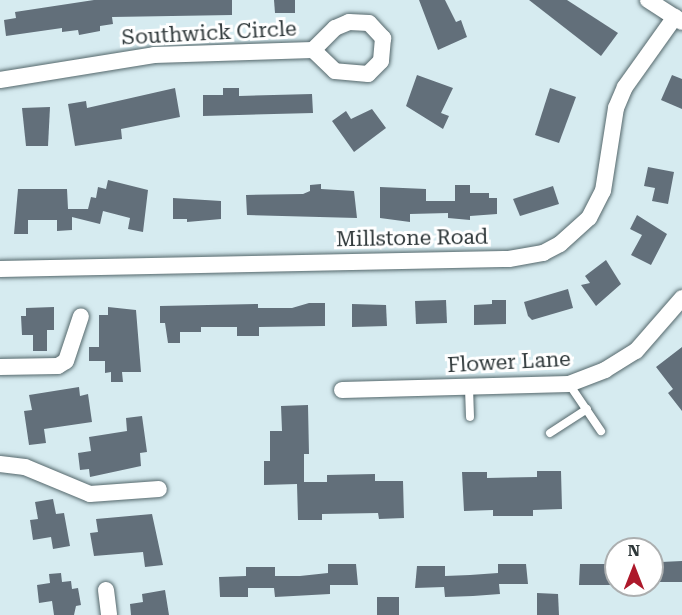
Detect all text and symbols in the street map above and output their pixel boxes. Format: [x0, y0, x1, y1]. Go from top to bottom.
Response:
street label: Southwick Circle [121, 16, 297, 50]
street label: Millstone Road [336, 224, 488, 252]
street label: Flower Lane [447, 346, 571, 378]
north arrow [604, 537, 664, 597]
text: N [628, 541, 640, 560]

